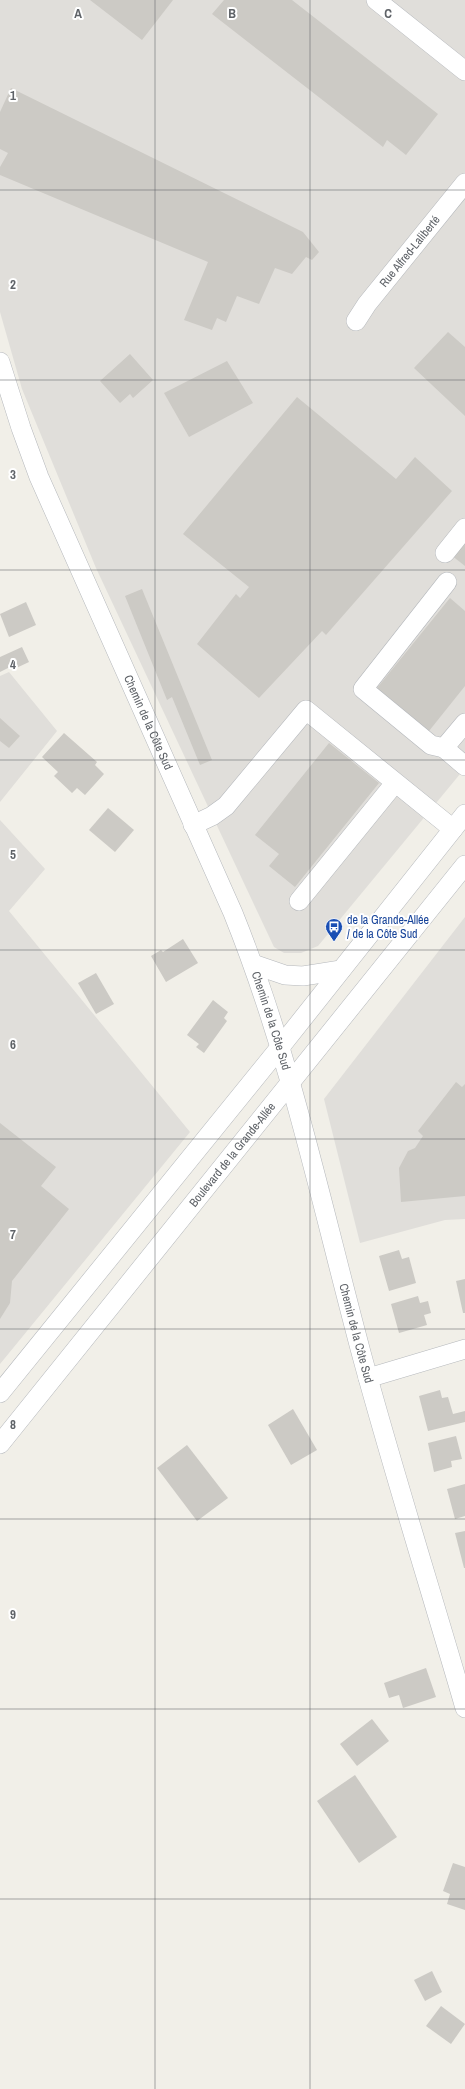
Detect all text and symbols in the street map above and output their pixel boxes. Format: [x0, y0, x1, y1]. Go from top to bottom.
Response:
text: A [74, 5, 82, 22]
text: B [228, 5, 236, 22]
text: C [384, 5, 392, 22]
text: 1 [10, 87, 16, 104]
street label: Rue Alfred-Laliberté [376, 212, 443, 290]
text: 2 [10, 276, 16, 293]
text: 3 [10, 466, 16, 483]
text: 4 [10, 656, 16, 673]
street label: Chemin de la Côte Sud [120, 672, 176, 772]
text: 5 [10, 846, 16, 863]
place label: de la Grande-Allée / de la Côte Sud [347, 912, 429, 942]
bus stop icon: de la Grande-Allée / de la Côte Sud [324, 917, 344, 942]
street label: Chemin de la Côte Sud [248, 969, 294, 1072]
text: 6 [10, 1036, 16, 1053]
street label: Boulevard de la Grande-Allée [186, 1099, 279, 1210]
text: 7 [10, 1226, 16, 1243]
street label: Chemin de la Côte Sud [335, 1282, 377, 1385]
text: 8 [10, 1416, 16, 1433]
text: 9 [10, 1606, 16, 1623]

